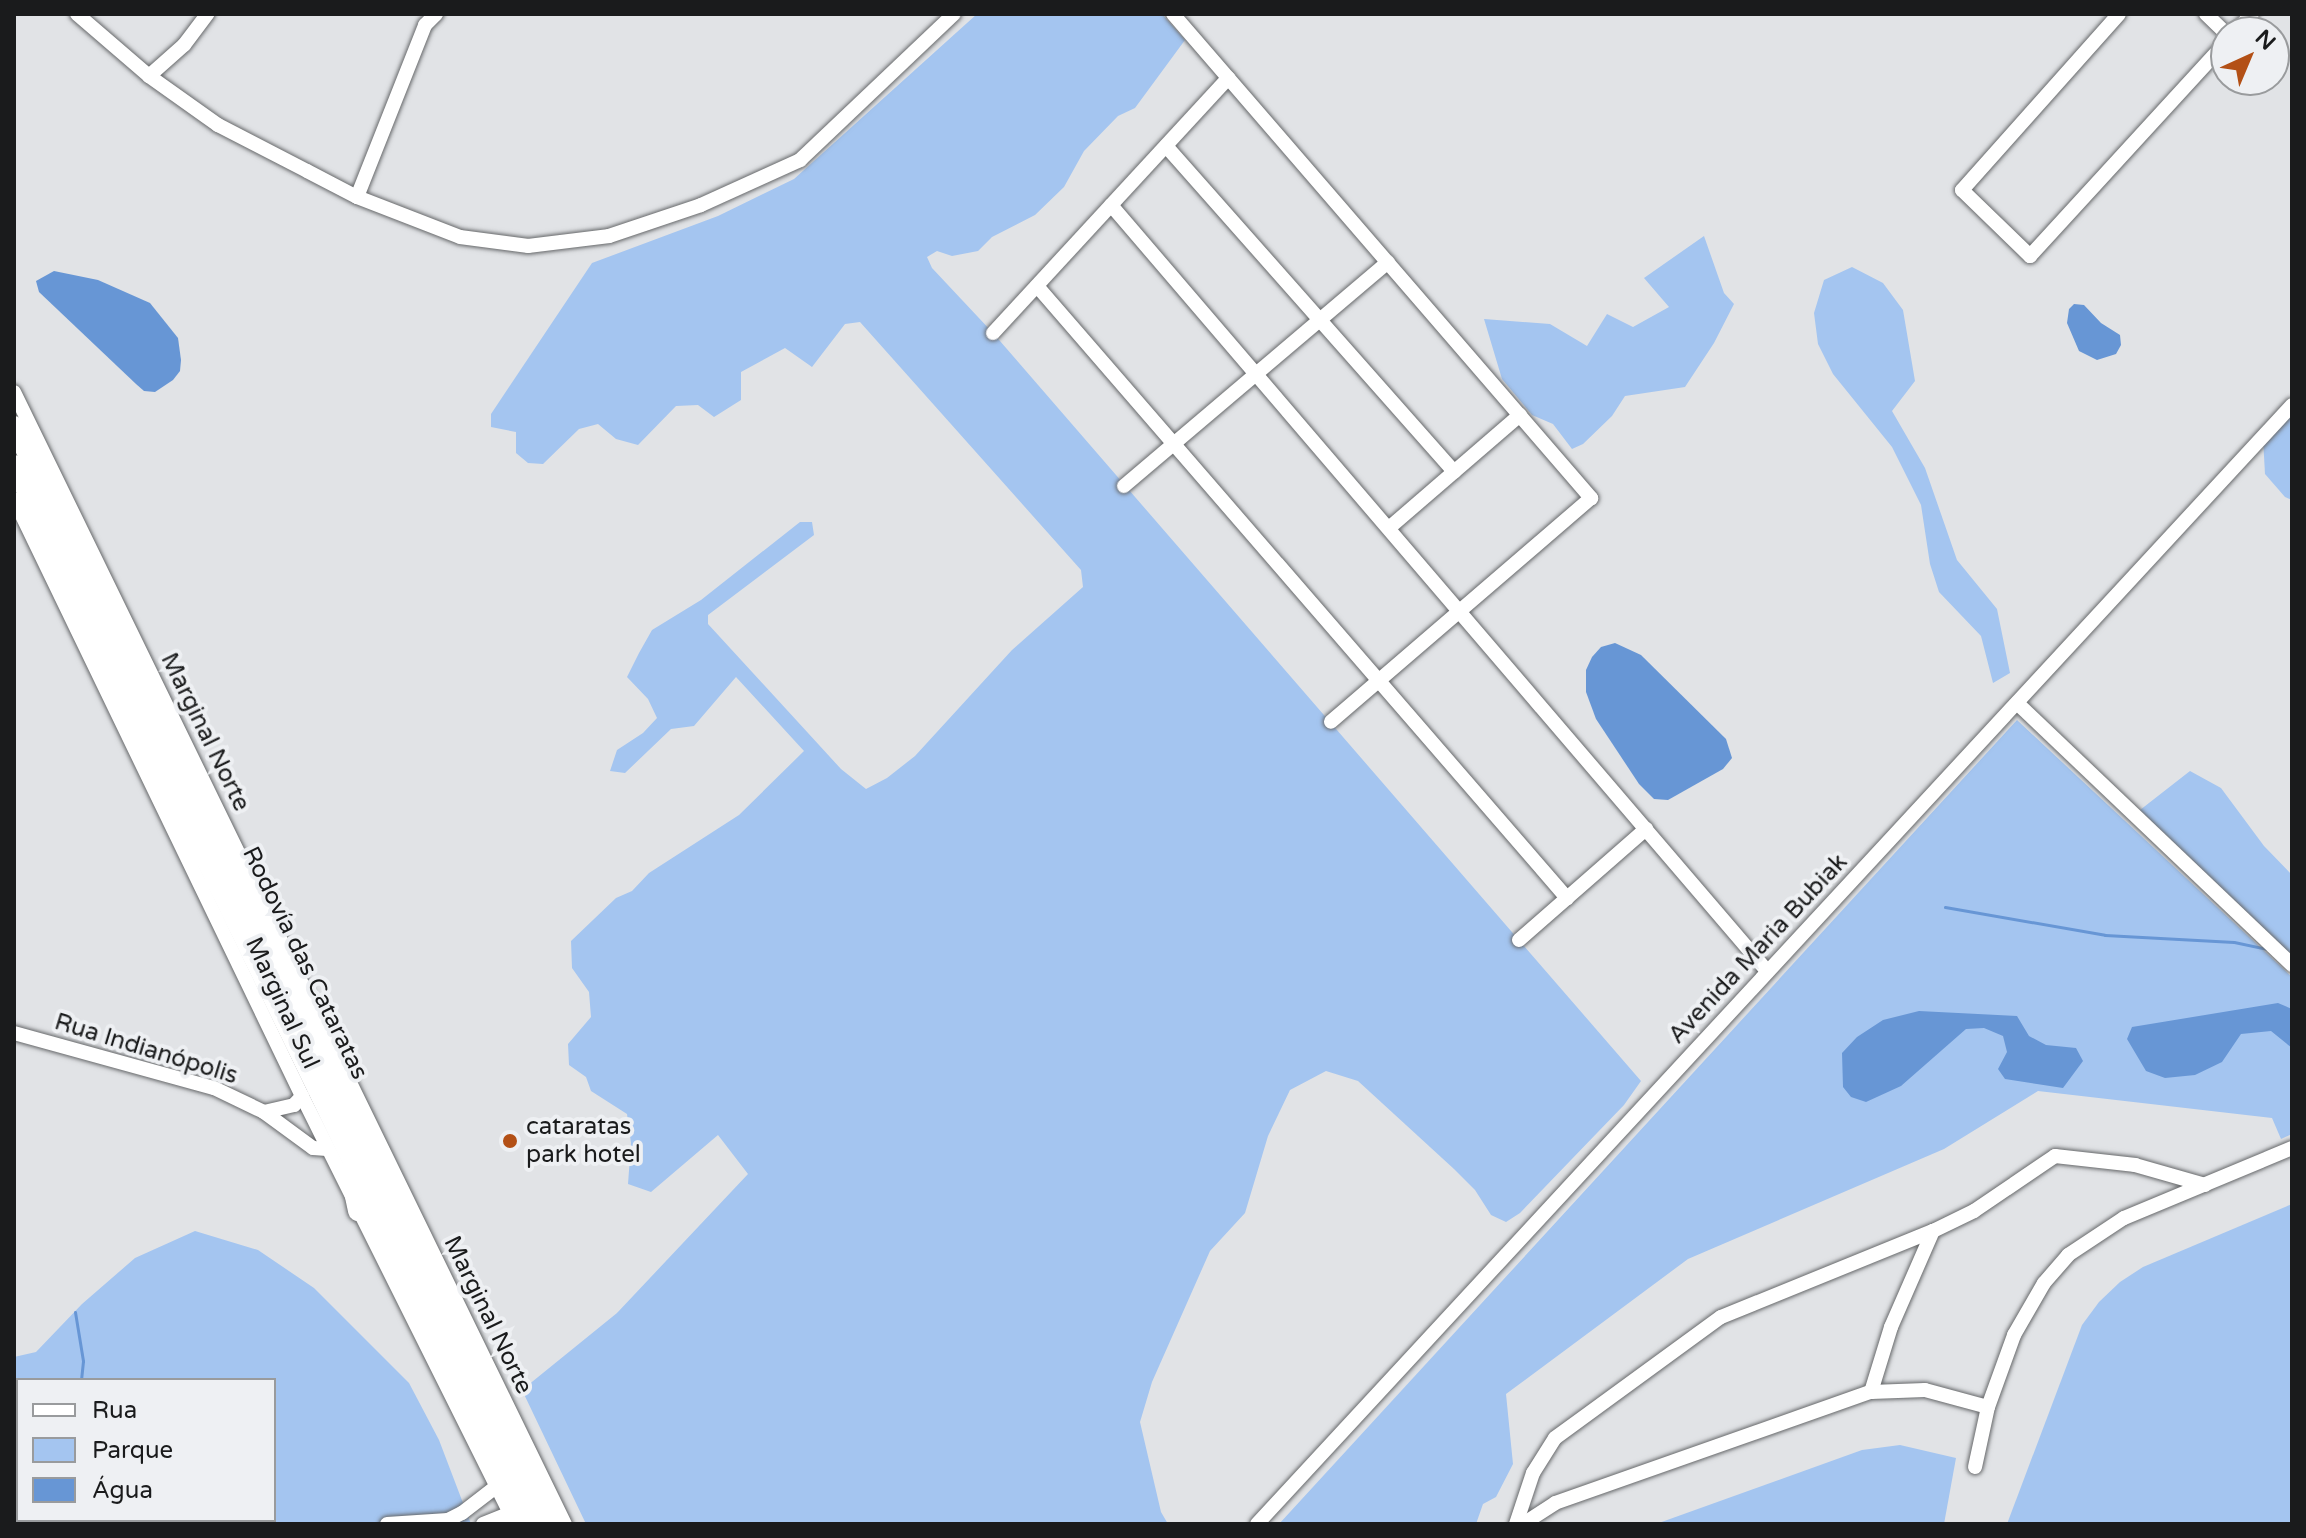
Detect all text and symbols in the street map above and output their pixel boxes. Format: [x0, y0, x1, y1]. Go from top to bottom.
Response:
north arrow [2210, 16, 2290, 96]
text: N [2250, 25, 2281, 56]
street label: Marginal Norte [154, 648, 256, 816]
street label: Rodovía das Cataratas [236, 842, 374, 1084]
street label: Avenida Maria Bubiak [1663, 848, 1853, 1050]
street label: Marginal Sul [239, 933, 325, 1073]
street label: Rua Indianópolis [51, 1008, 241, 1090]
place label: cataratas park hotel [526, 1113, 641, 1169]
marker: cataratas park hotel [501, 1132, 519, 1150]
street label: Marginal Norte [437, 1231, 539, 1399]
legend [16, 1378, 276, 1522]
text: Rua [92, 1396, 137, 1425]
text: Parque [92, 1436, 173, 1465]
text: Água [92, 1476, 153, 1505]

